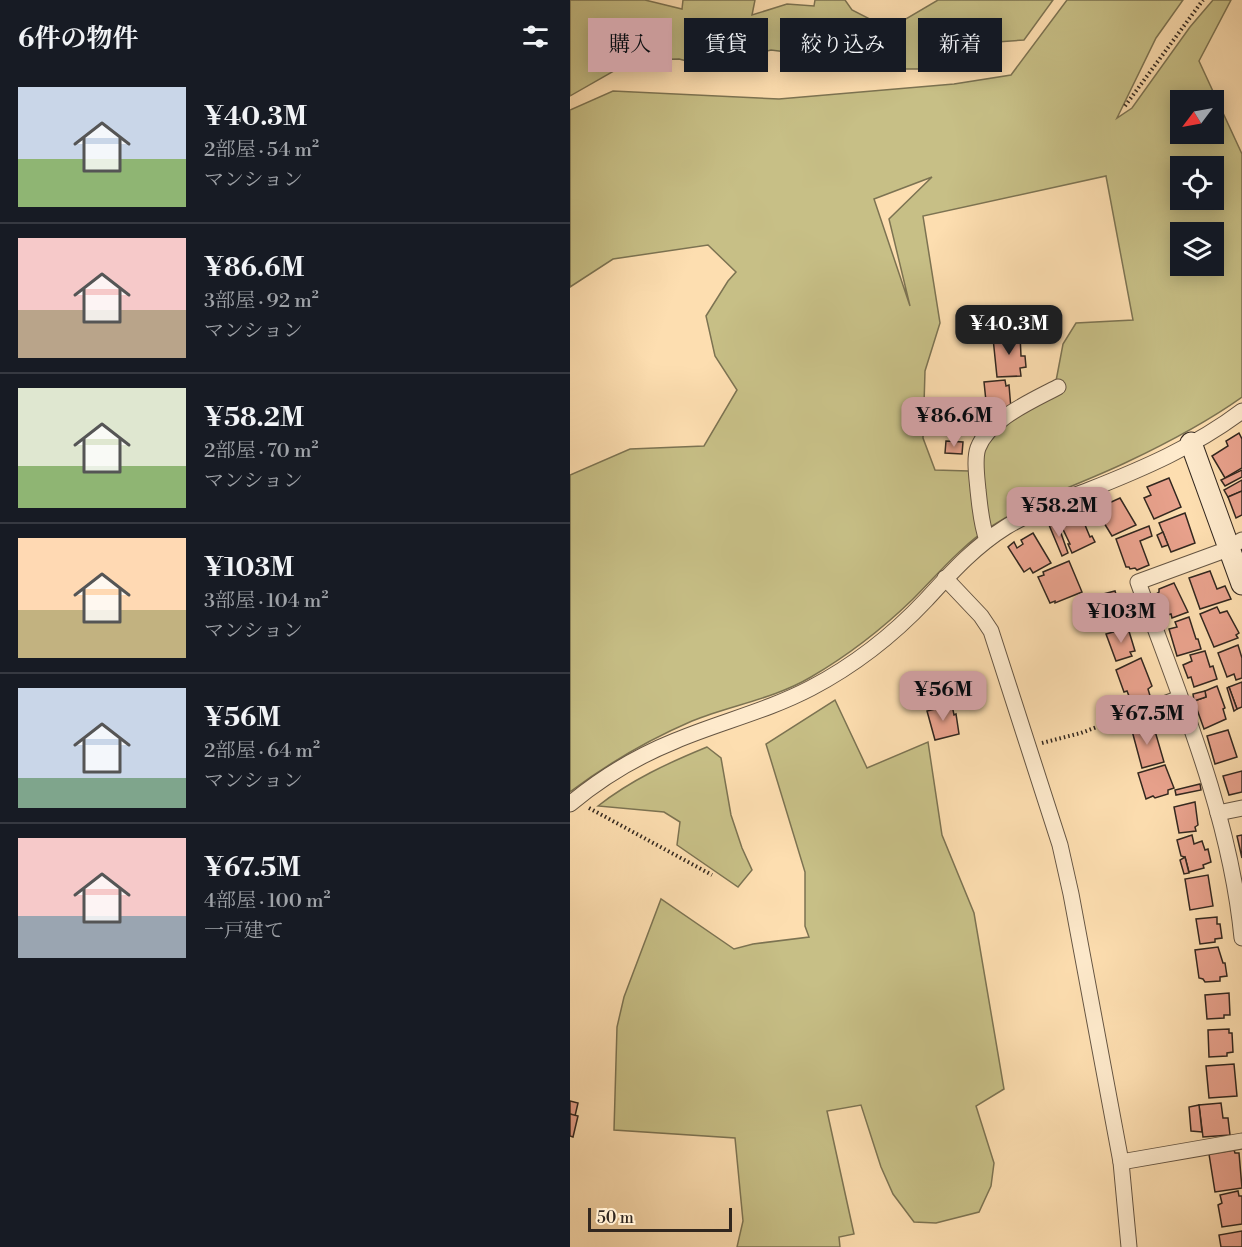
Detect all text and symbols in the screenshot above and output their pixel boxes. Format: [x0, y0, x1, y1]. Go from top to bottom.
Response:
chip: 購入 [588, 18, 672, 72]
chip: 賃貸 [684, 18, 768, 72]
chip: 絞り込み [780, 18, 906, 72]
chip: 新着 [918, 18, 1002, 72]
icon: filters [519, 20, 552, 53]
text: 6件の物件 [18, 23, 138, 55]
north arrow [1170, 90, 1224, 144]
map controls [1170, 90, 1224, 276]
text: ¥40.3M [204, 101, 307, 133]
icon: home [66, 111, 138, 183]
text: 2部屋 · 54 m² [204, 138, 319, 163]
button: locate [1170, 156, 1224, 210]
text: マンション [204, 168, 303, 193]
button: layers [1170, 222, 1224, 276]
text: ¥86.6M [204, 252, 304, 284]
icon: home [66, 262, 138, 334]
text: 3部屋 · 92 m² [204, 289, 319, 314]
pin: ¥40.3M [960, 305, 1058, 356]
text: ¥40.3M [969, 312, 1049, 337]
text: マンション [204, 319, 303, 344]
pin: ¥86.6M [905, 397, 1003, 448]
text: ¥58.2M [204, 402, 304, 434]
text: ¥86.6M [915, 404, 993, 429]
icon: home [66, 412, 138, 484]
text: 2部屋 · 70 m² [204, 439, 318, 464]
text: マンション [204, 469, 303, 494]
pin: ¥58.2M [1010, 487, 1108, 538]
text: ¥58.2M [1021, 494, 1097, 519]
text: ¥103M [204, 552, 294, 584]
icon: home [66, 562, 138, 634]
text: 3部屋 · 104 m² [204, 589, 328, 614]
pin: ¥103M [1079, 593, 1163, 644]
text: ¥103M [1086, 600, 1156, 625]
text: マンション [204, 619, 303, 644]
pin: ¥56M [907, 671, 979, 722]
text: ¥56M [914, 678, 972, 703]
pin: ¥67.5M [1098, 695, 1196, 746]
text: ¥56M [204, 702, 281, 734]
text: ¥67.5M [1110, 702, 1184, 727]
icon: home [66, 712, 138, 784]
text: 2部屋 · 64 m² [204, 739, 320, 764]
text: マンション [204, 769, 303, 794]
text: ¥67.5M [204, 852, 301, 884]
icon: home [66, 862, 138, 934]
text: 4部屋 · 100 m² [204, 889, 331, 914]
text: 一戸建て [204, 919, 284, 944]
scale bar [588, 1205, 732, 1232]
text: 50 m [597, 1208, 634, 1228]

